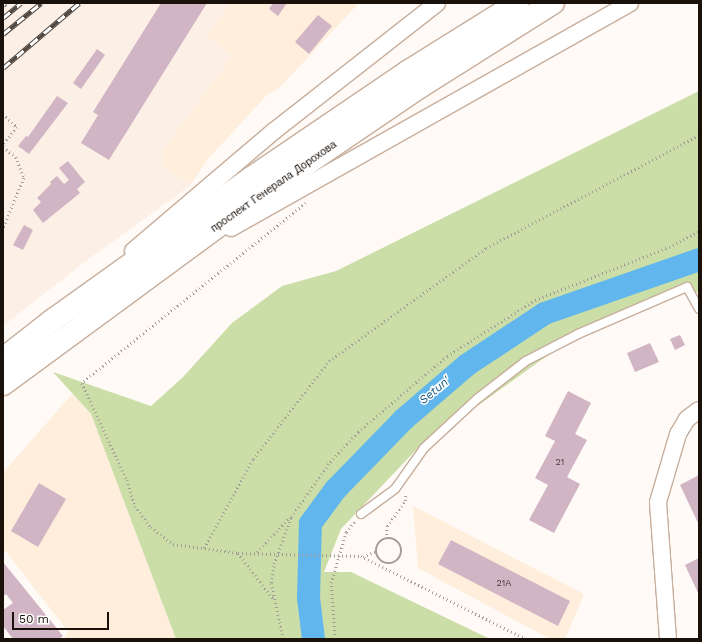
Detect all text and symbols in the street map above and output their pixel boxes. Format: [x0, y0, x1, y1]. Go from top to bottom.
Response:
street label: проспект Генерала Дорохова [208, 138, 340, 236]
water label: Setun' [417, 374, 453, 408]
house number: 21 [556, 457, 564, 467]
house number: 21А [497, 578, 511, 588]
scale bar [14, 604, 111, 630]
text: 50 m [19, 612, 49, 626]

